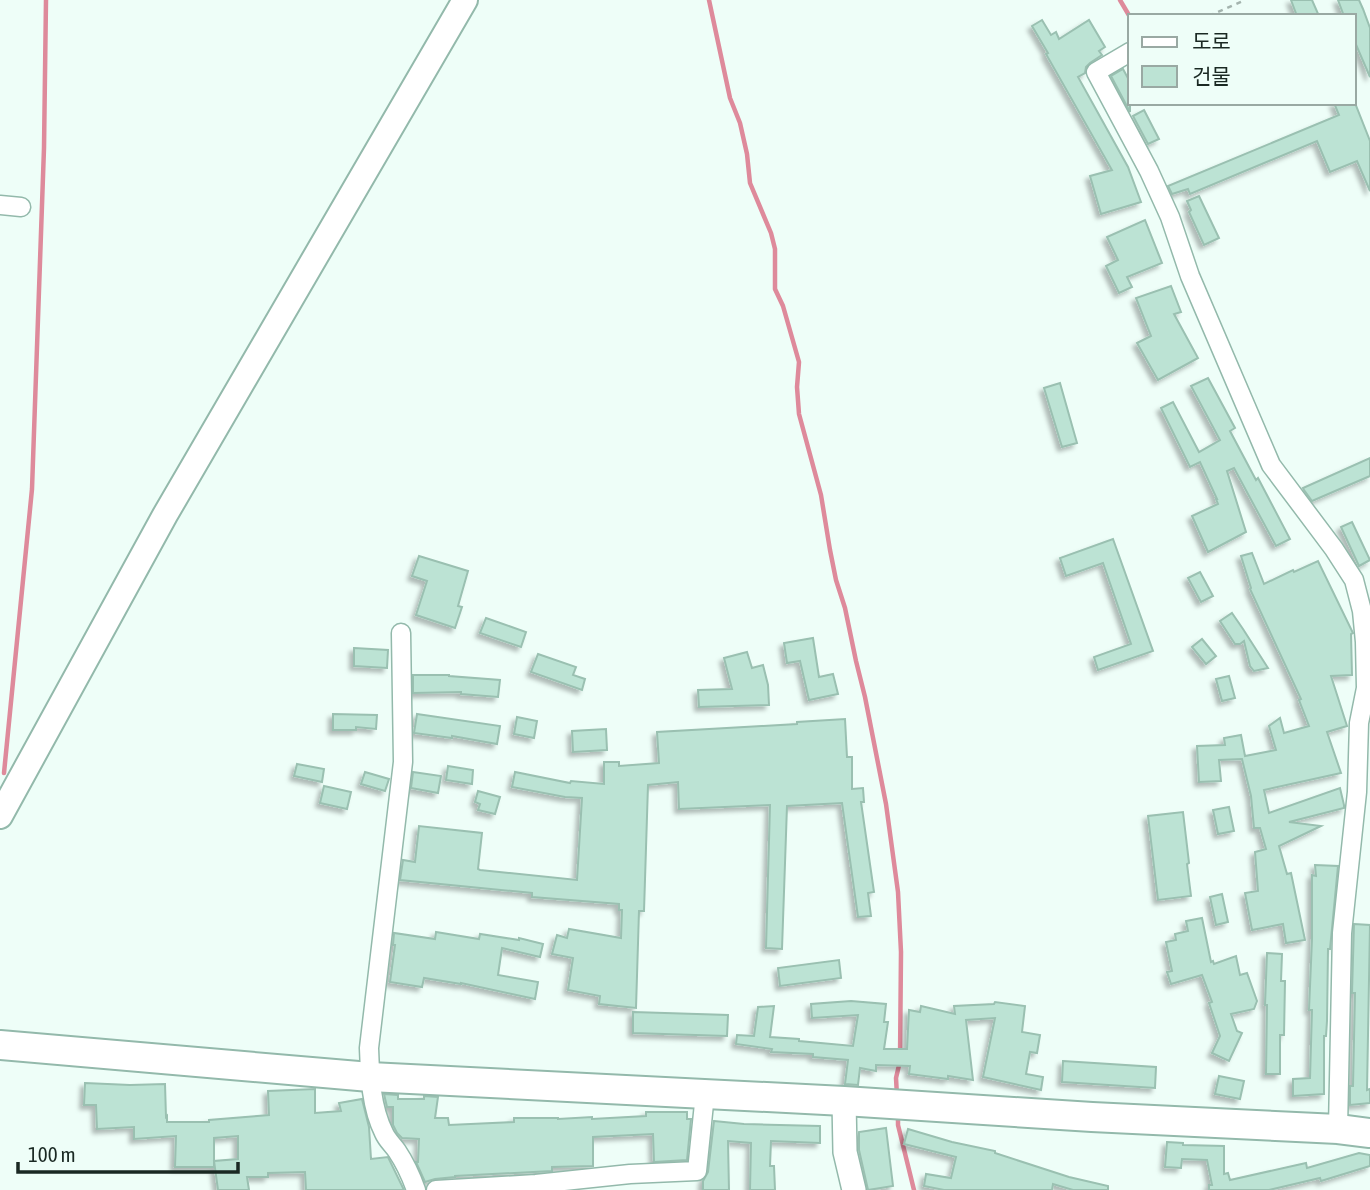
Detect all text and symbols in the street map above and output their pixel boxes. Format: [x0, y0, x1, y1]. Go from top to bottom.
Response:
legend [1128, 14, 1356, 105]
text: 도로 [1192, 29, 1231, 53]
text: 건물 [1192, 64, 1231, 88]
scale bar [18, 1130, 238, 1174]
text: 100 m [28, 1142, 76, 1166]

